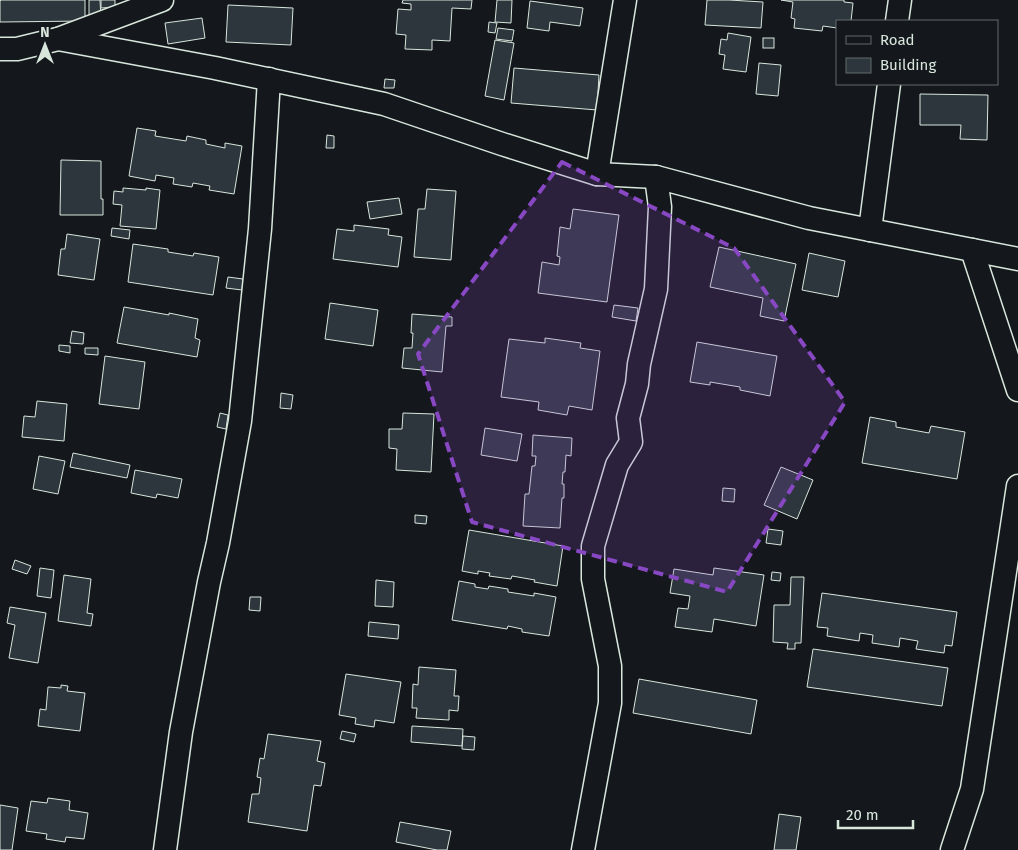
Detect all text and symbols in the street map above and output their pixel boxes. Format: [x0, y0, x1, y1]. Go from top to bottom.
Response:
north arrow [20, 20, 70, 70]
legend [836, 20, 998, 85]
text: N [40, 24, 50, 41]
text: Road [880, 31, 915, 49]
text: Building [880, 56, 936, 74]
scale bar [838, 798, 913, 830]
text: 20 m [846, 806, 879, 824]

